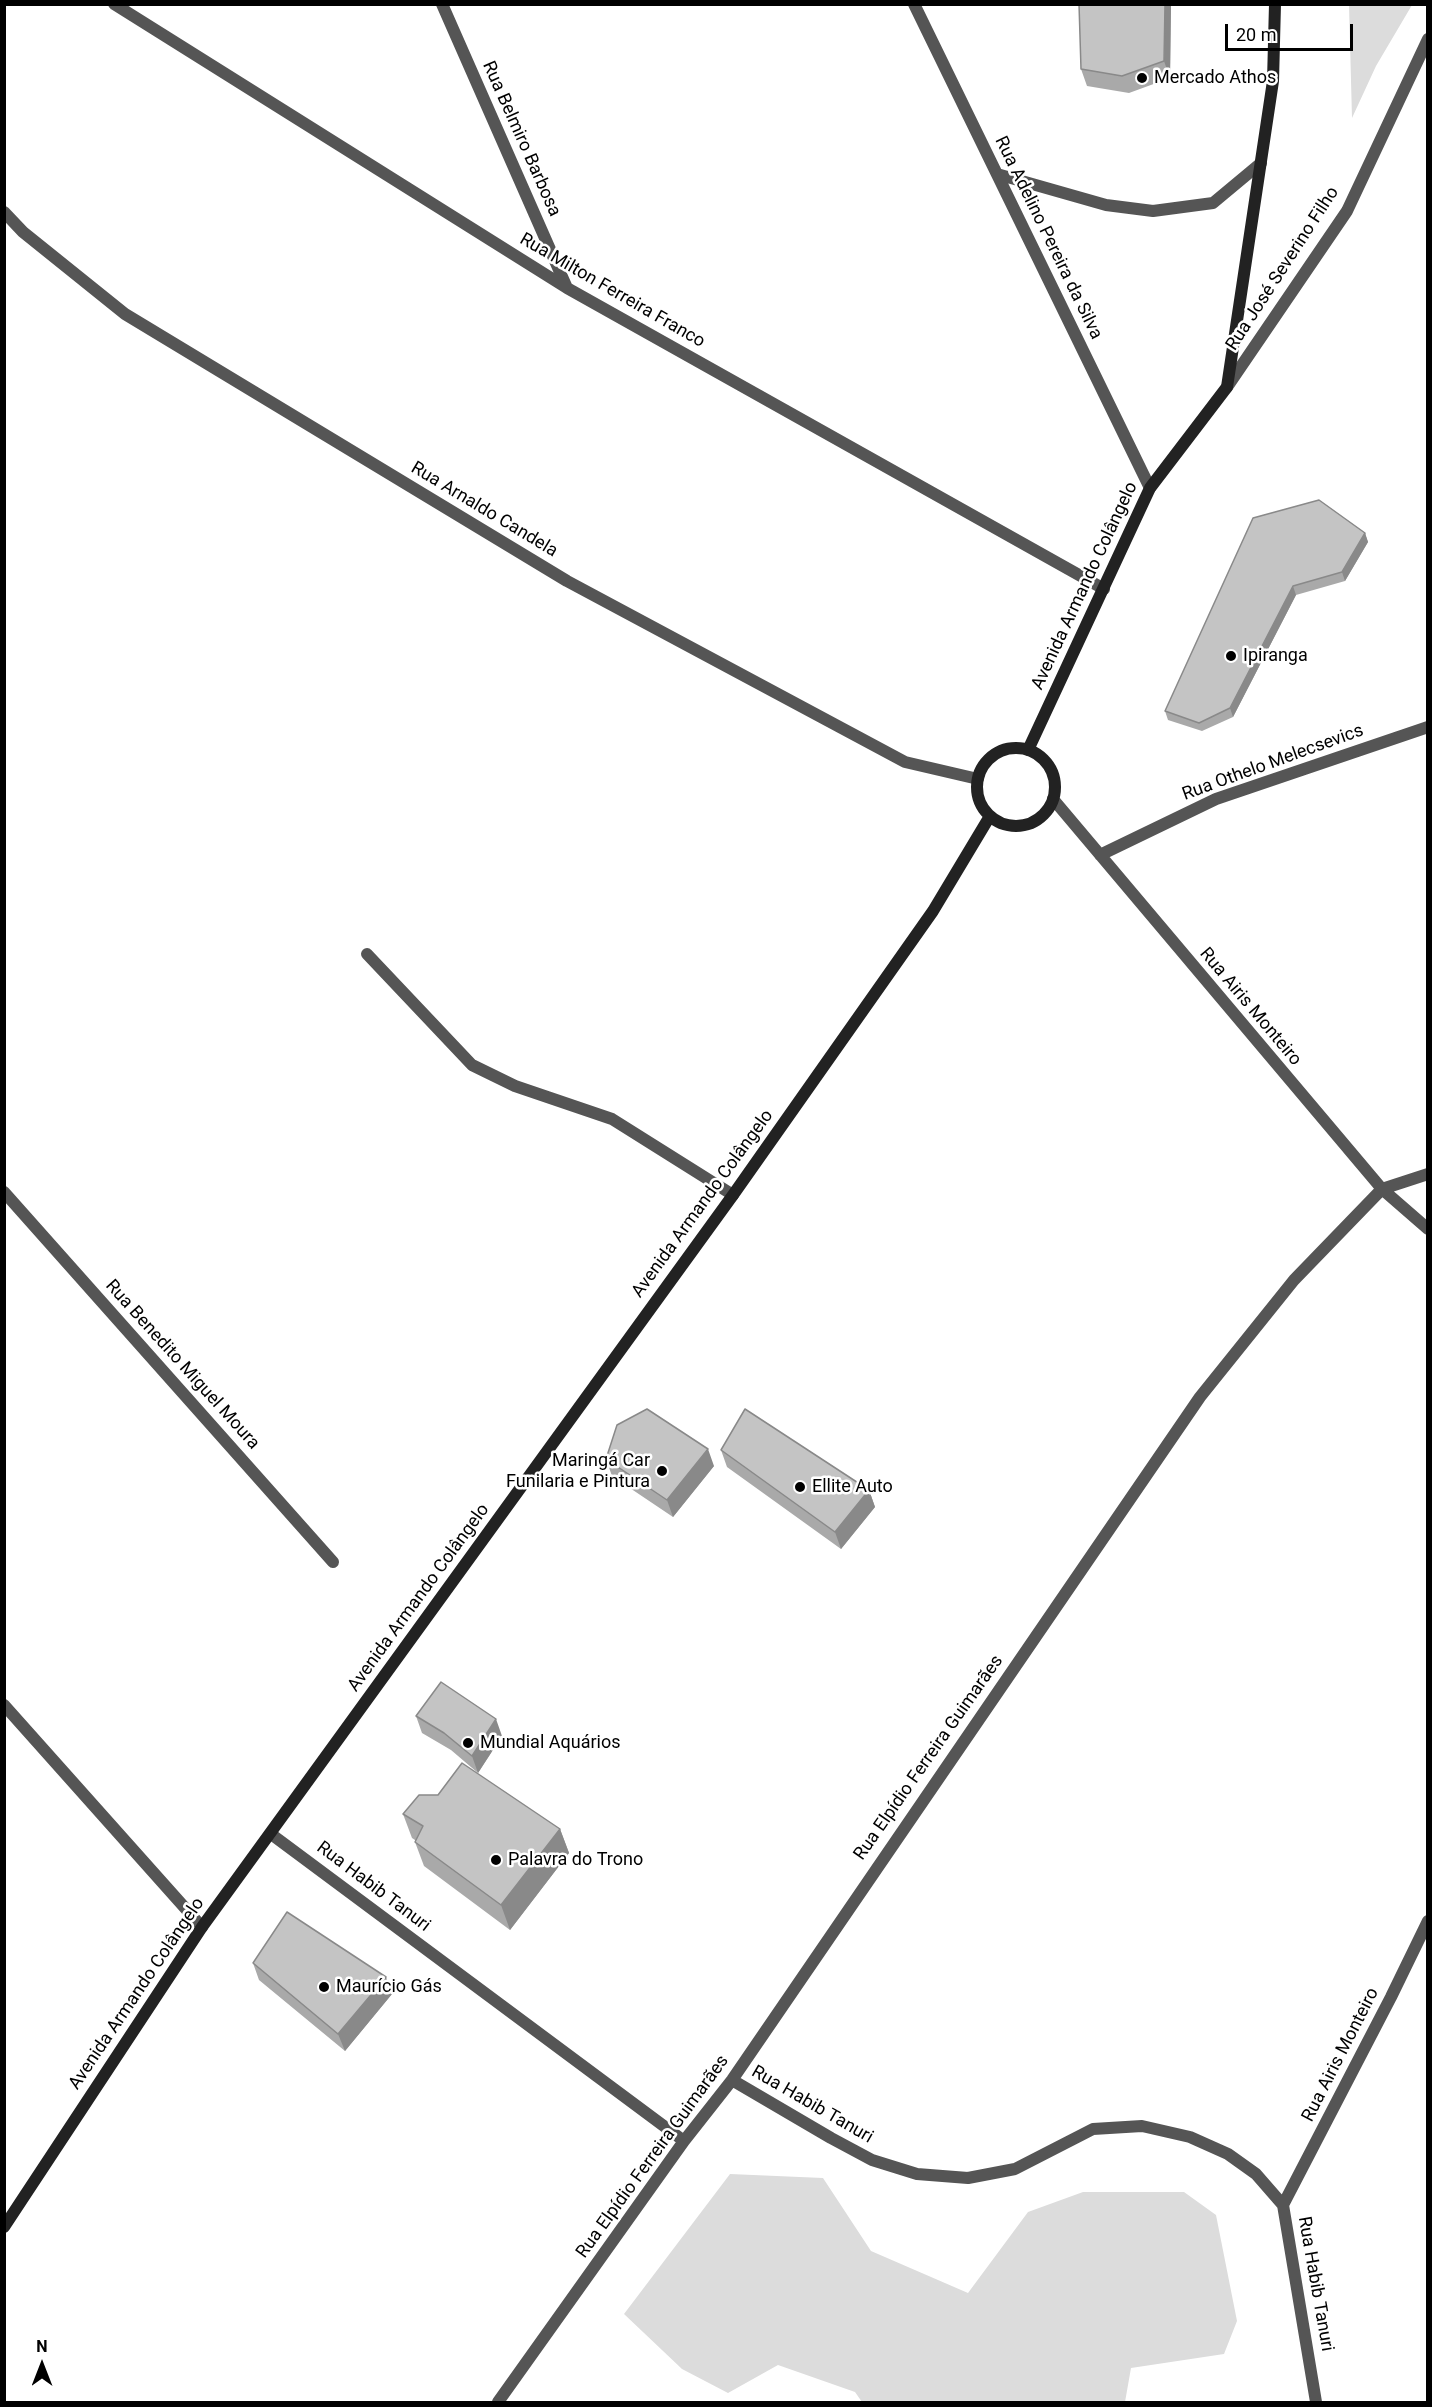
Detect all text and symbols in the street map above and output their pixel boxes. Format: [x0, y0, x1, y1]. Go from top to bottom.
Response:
scale bar [1228, 12, 1356, 50]
text: 20 m [1236, 24, 1276, 45]
street label: Rua Belmiro Barbosa [477, 58, 565, 220]
place label: Mercado Athos [1154, 67, 1276, 89]
marker: Mercado Athos [1135, 71, 1149, 85]
street label: Rua Adelino Pereira da Silva [989, 133, 1107, 343]
street label: Rua José Severino Filho [1222, 183, 1344, 355]
street label: Rua Milton Ferreira Franco [516, 229, 708, 353]
street label: Rua Arnaldo Candela [407, 458, 561, 562]
street label: Avenida Armando Colângelo [1027, 479, 1143, 693]
place label: Ipiranga [1243, 645, 1308, 667]
marker: Ipiranga [1224, 649, 1238, 663]
street label: Rua Othelo Melecsevics [1179, 720, 1367, 806]
street label: Rua Airis Monteiro [1194, 944, 1306, 1070]
street label: Avenida Armando Colângelo [628, 1106, 778, 1302]
street label: Rua Benedito Miguel Moura [100, 1276, 264, 1454]
place label: Maringá Car Funilaria e Pintura [506, 1450, 650, 1492]
marker: Maringá Car Funilaria e Pintura [655, 1464, 669, 1478]
place label: Ellite Auto [812, 1476, 893, 1498]
marker: Ellite Auto [793, 1480, 807, 1494]
street label: Avenida Armando Colângelo [344, 1500, 494, 1696]
street label: Rua Elpídio Ferreira Guimarães [850, 1651, 1008, 1865]
place label: Mundial Aquários [480, 1732, 620, 1754]
marker: Mundial Aquários [461, 1736, 475, 1750]
street label: Rua Habib Tanuri [312, 1837, 434, 1937]
place label: Palavra do Trono [508, 1849, 643, 1871]
marker: Palavra do Trono [489, 1853, 503, 1867]
street label: Avenida Armando Colângelo [65, 1894, 209, 2094]
place label: Maurício Gás [336, 1976, 442, 1998]
marker: Maurício Gás [317, 1980, 331, 1994]
street label: Rua Airis Monteiro [1298, 1984, 1384, 2126]
street label: Rua Elpídio Ferreira Guimarães [572, 2051, 734, 2263]
street label: Rua Habib Tanuri [747, 2061, 877, 2149]
street label: Rua Habib Tanuri [1292, 2215, 1338, 2353]
north arrow [12, 2335, 72, 2395]
text: N [36, 2337, 48, 2356]

